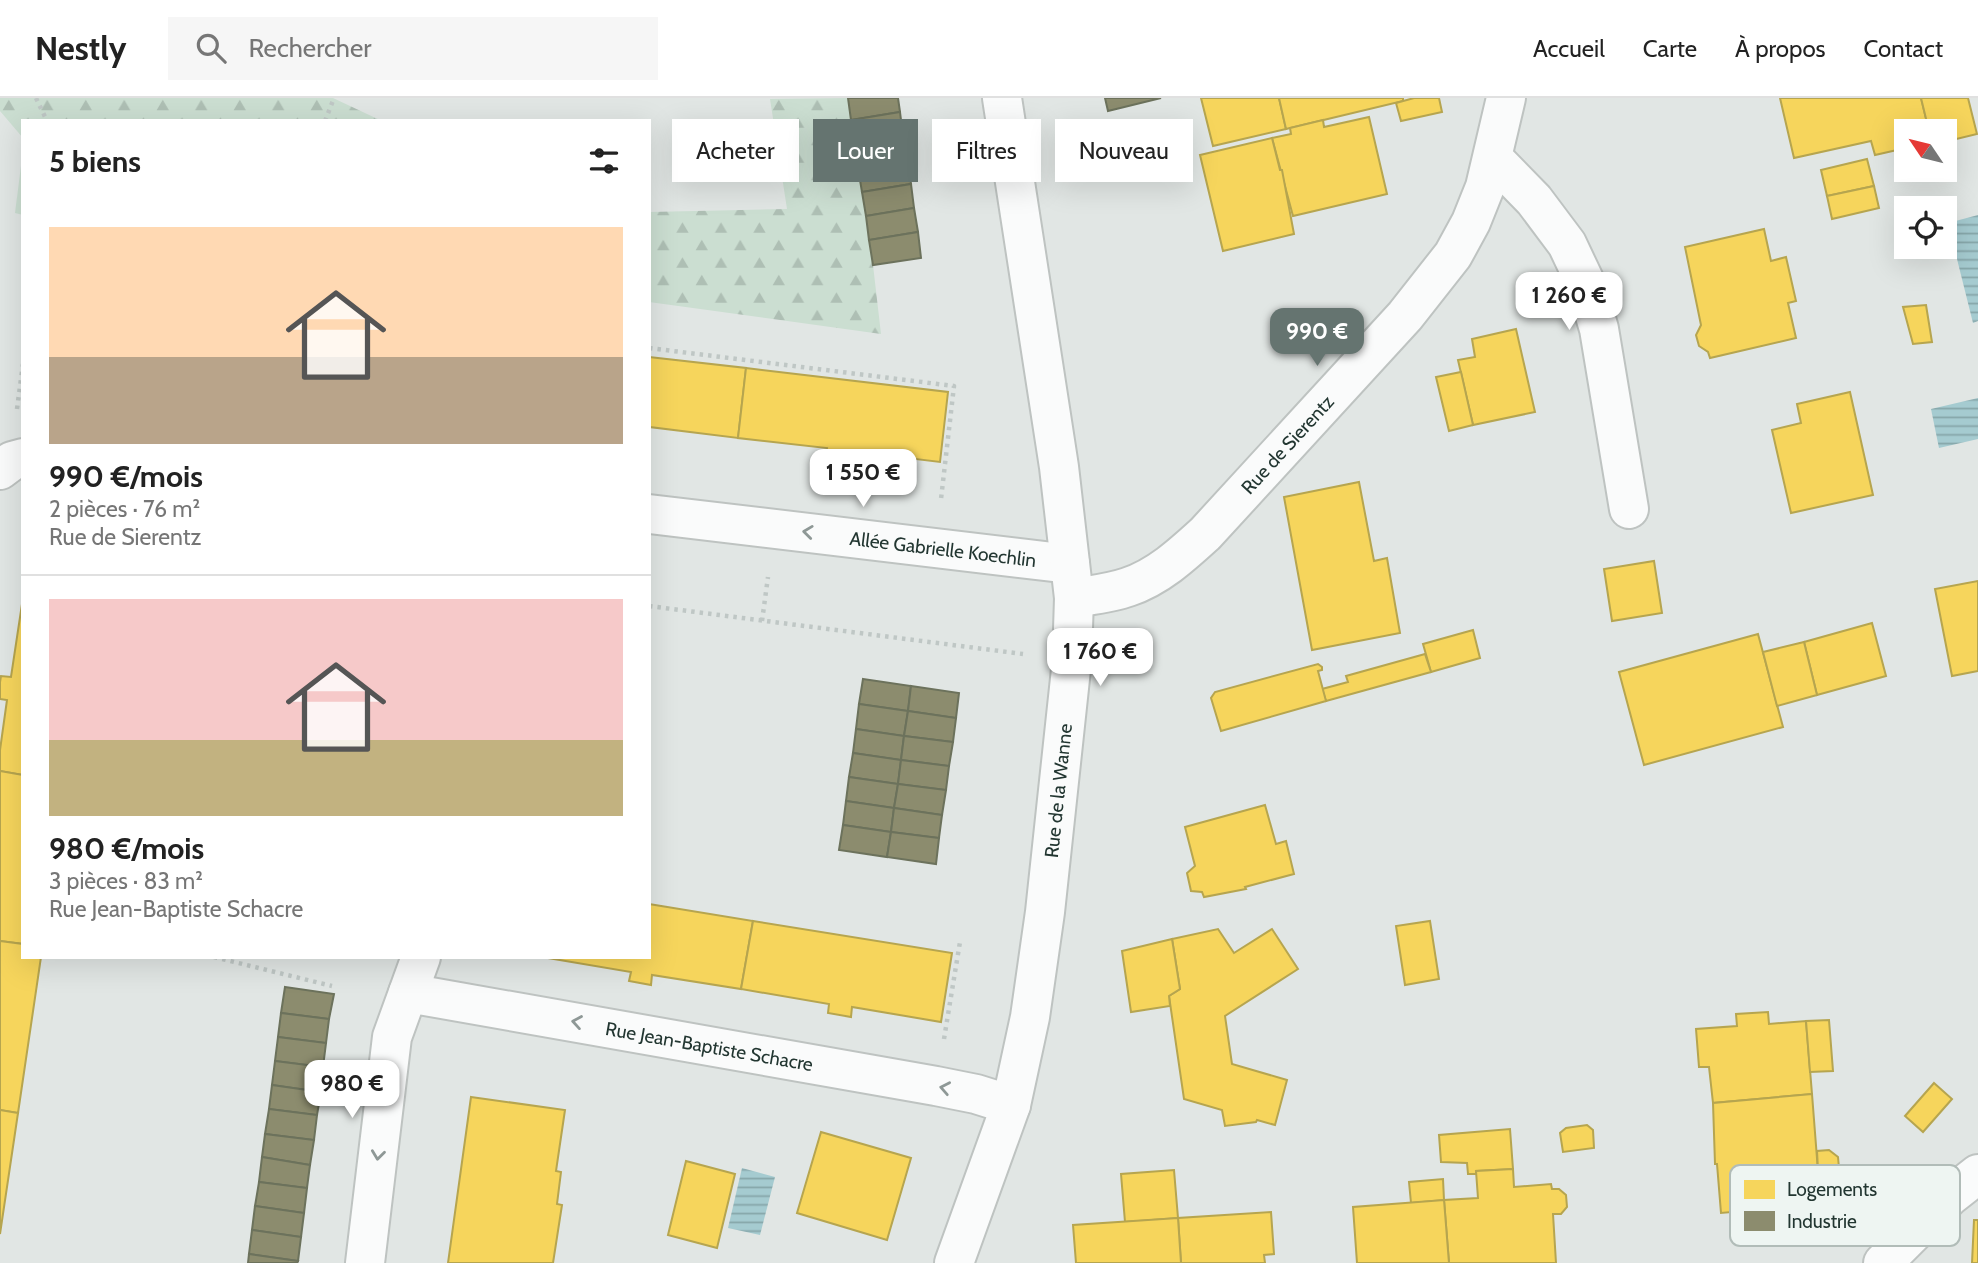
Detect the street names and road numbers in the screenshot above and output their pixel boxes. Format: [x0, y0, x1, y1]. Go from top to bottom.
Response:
street label: Rue de Sierentz [1237, 391, 1339, 499]
street label: Allée Gabrielle Koechlin [848, 527, 1037, 572]
street label: Rue de la Wanne [1040, 722, 1077, 859]
street label: Rue Jean-Baptiste Schacre [604, 1017, 815, 1076]

